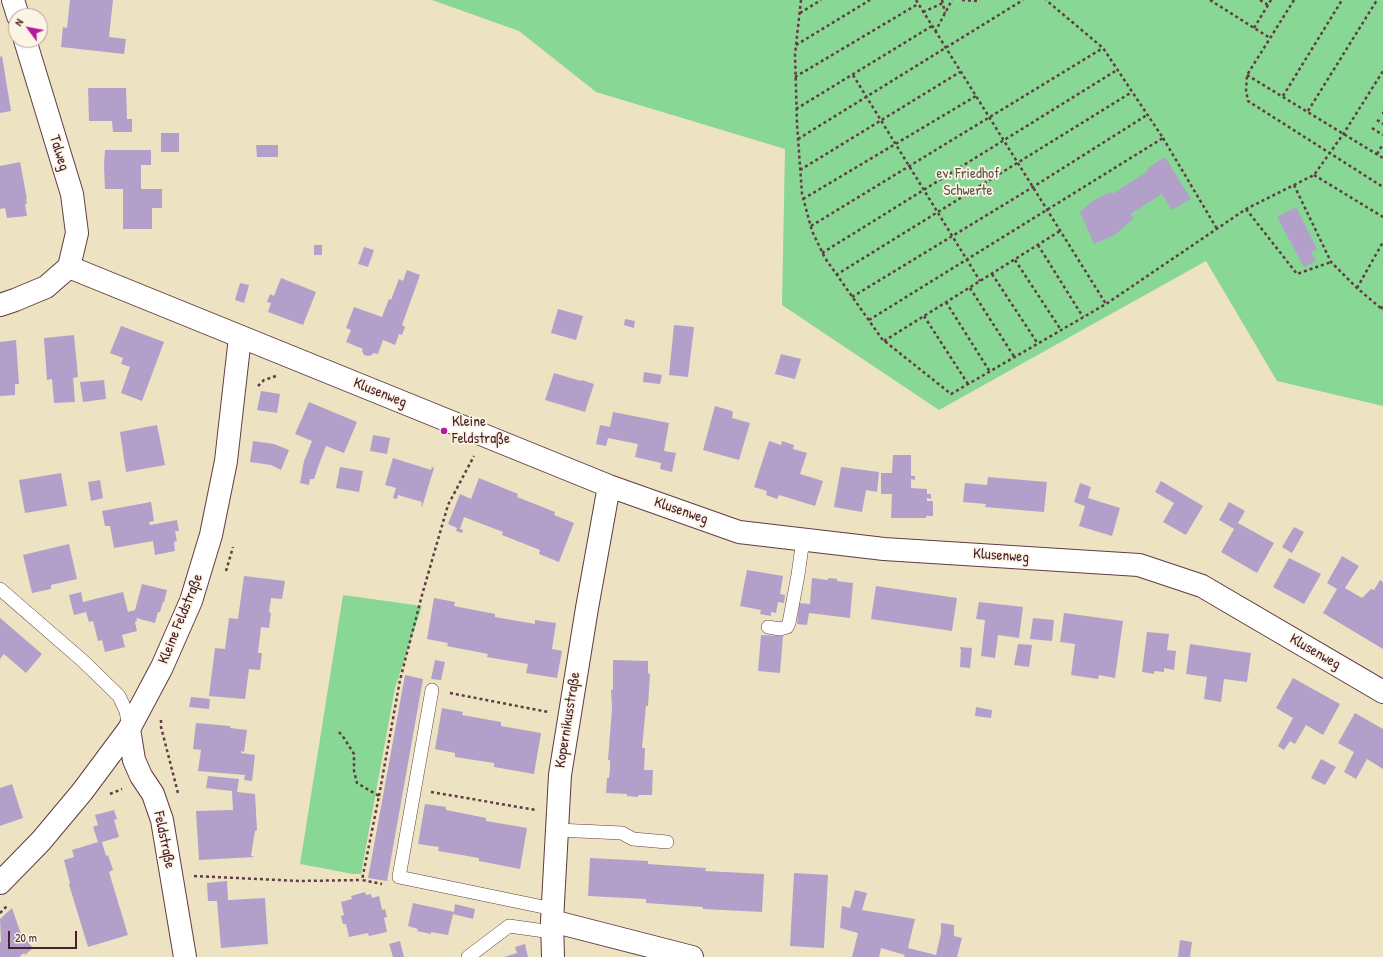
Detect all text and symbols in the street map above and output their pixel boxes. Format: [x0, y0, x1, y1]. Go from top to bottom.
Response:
north arrow [8, 8, 48, 48]
text: N [11, 16, 26, 28]
street label: Talweg [45, 133, 73, 173]
park label: ev. Friedhof Schwerte [937, 165, 999, 200]
street label: Klusenweg [351, 374, 409, 412]
place label: Kleine Feldstraße [452, 413, 510, 448]
marker: Kleine Feldstraße [439, 426, 449, 436]
street label: Klusenweg [652, 493, 710, 529]
street label: Klusenweg [972, 545, 1030, 567]
street label: Kleine Feldstraße [155, 571, 207, 667]
street label: Klusenweg [1286, 630, 1344, 674]
street label: Kopernikusstraße [552, 671, 584, 769]
street label: Feldstraße [149, 810, 179, 870]
scale bar [10, 923, 79, 949]
text: 20 m [15, 929, 37, 946]

